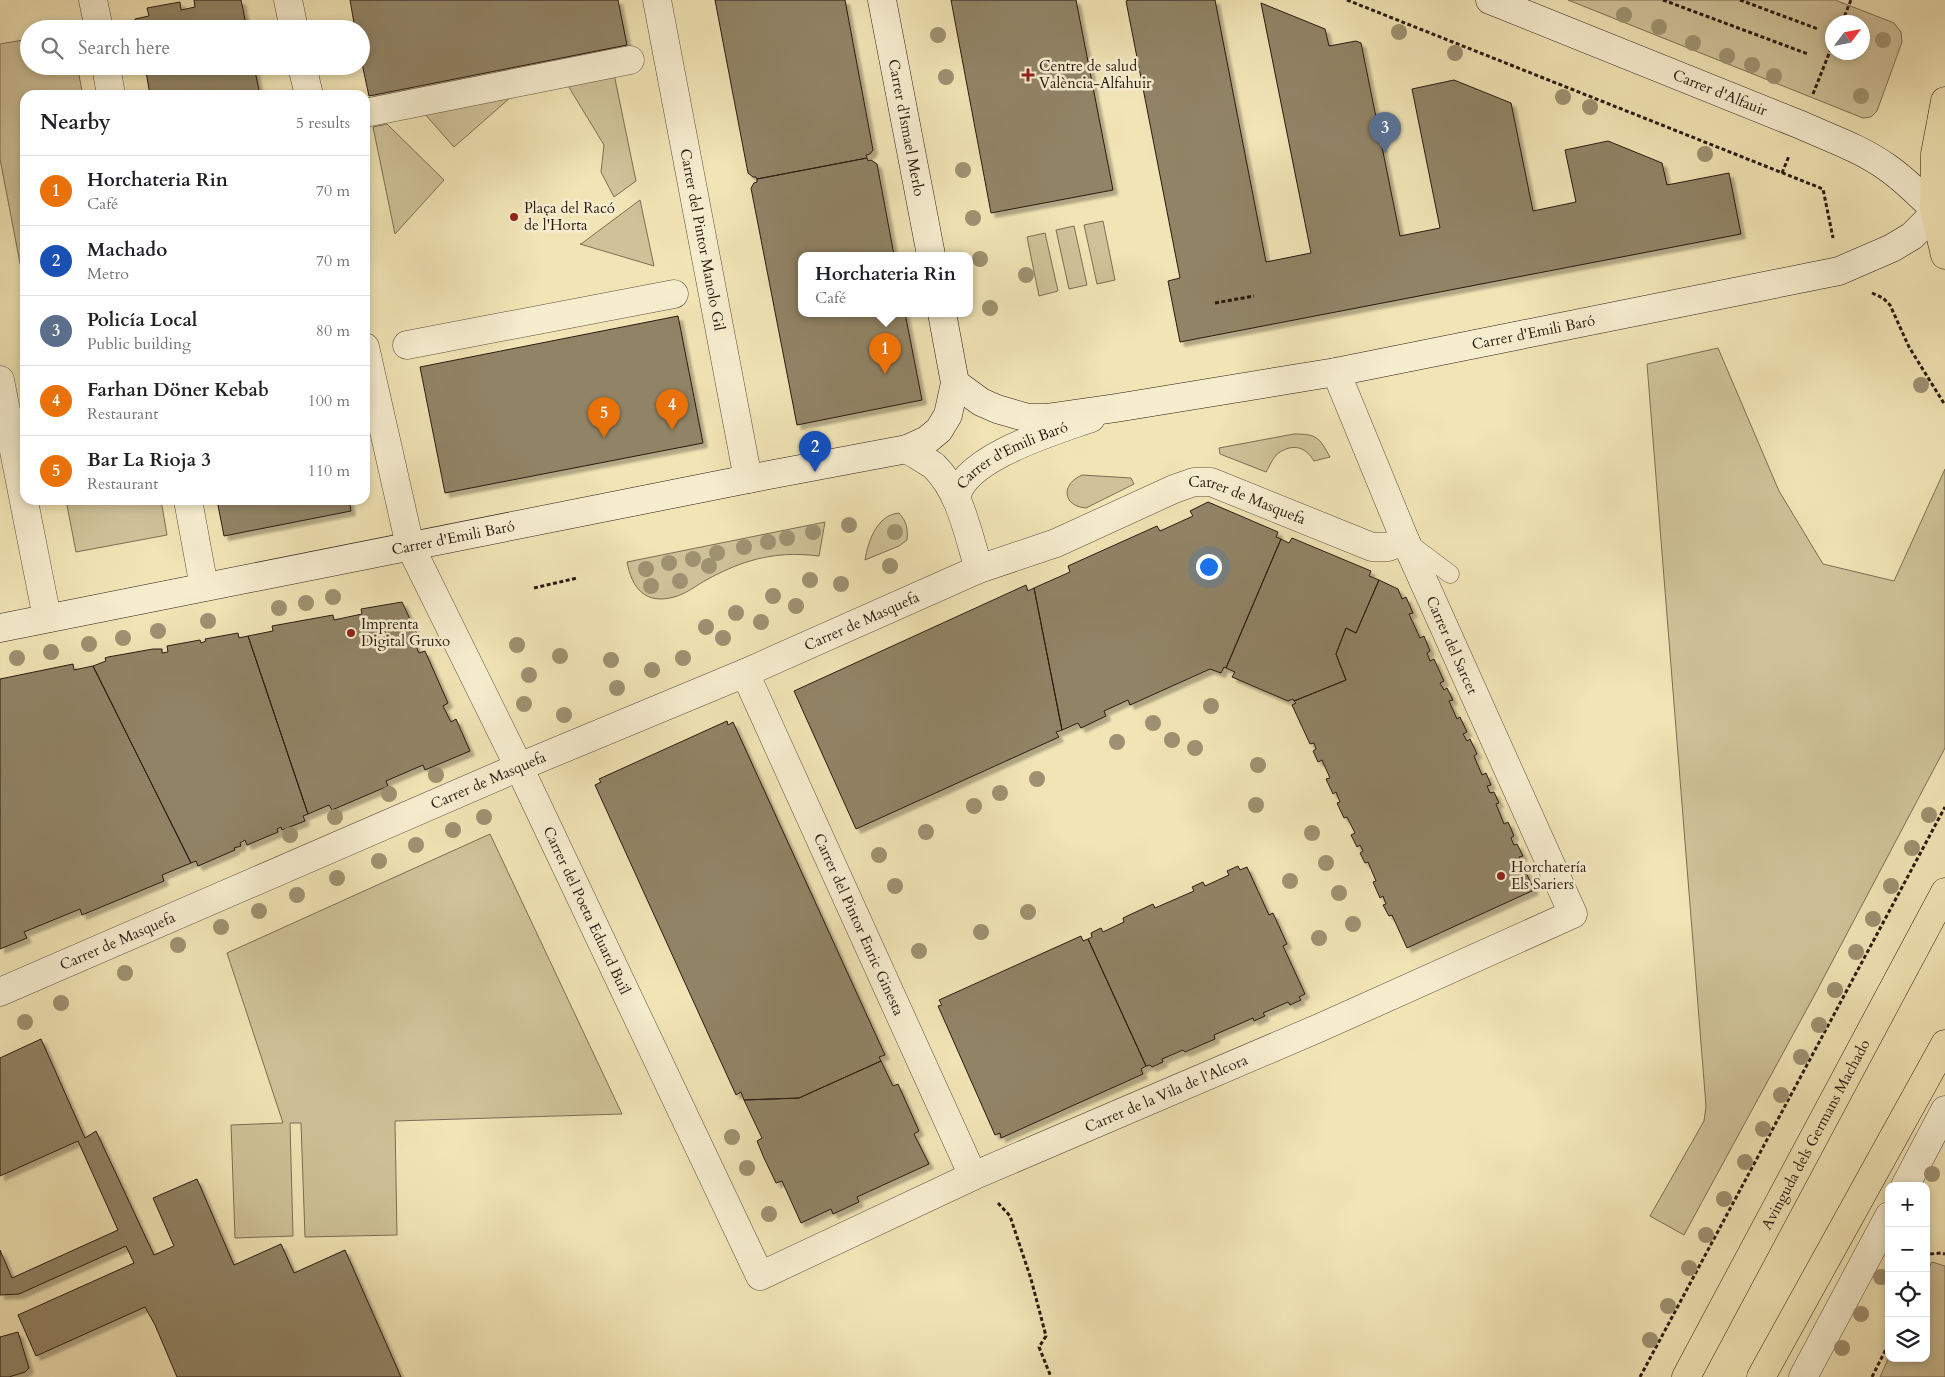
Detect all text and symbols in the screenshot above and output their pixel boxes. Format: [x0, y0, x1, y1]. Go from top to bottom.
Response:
north arrow [1825, 15, 1870, 60]
search box [20, 20, 370, 75]
icon: search [38, 34, 66, 62]
text: Search here [78, 35, 170, 61]
place label: Centre de salud València-Alfahuir [1039, 56, 1152, 93]
street label: Carrer d'Ismael Merlo [884, 58, 929, 198]
street label: Carrer d'Alfauir [1670, 65, 1771, 121]
marker: Centre de salud València-Alfahuir [1021, 68, 1035, 82]
text: Nearby [40, 108, 111, 137]
text: 5 results [296, 112, 350, 134]
pin: 3 [1369, 112, 1401, 153]
street label: Carrer del Pintor Manolo Gil [675, 147, 730, 333]
text: Horchateria Rin [87, 167, 228, 193]
text: 1 [52, 180, 60, 202]
text: 70 m [316, 180, 350, 202]
text: Café [87, 193, 118, 215]
place label: Plaça del Racó de l'Horta [524, 198, 615, 235]
marker: Plaça del Racó de l'Horta [508, 211, 520, 223]
text: Machado [87, 237, 167, 263]
text: 2 [52, 250, 60, 272]
text: 70 m [316, 250, 350, 272]
popup [798, 252, 973, 317]
text: Horchateria Rin [815, 261, 956, 287]
text: Metro [87, 263, 129, 285]
text: Café [815, 287, 846, 309]
text: Policía Local [87, 307, 197, 333]
street label: Carrer d'Emili Baró [1470, 310, 1597, 354]
text: 3 [52, 320, 60, 342]
text: 80 m [316, 320, 350, 342]
text: Public building [87, 333, 191, 355]
pin: 1 [869, 333, 901, 374]
text: Farhan Döner Kebab [87, 377, 269, 403]
pin: 4 [656, 389, 688, 430]
text: 4 [52, 390, 60, 412]
text: 100 m [308, 390, 350, 412]
pin: 5 [588, 397, 620, 438]
text: Restaurant [87, 403, 158, 425]
street label: Carrer d'Emili Baró [952, 417, 1071, 493]
pin: 2 [799, 431, 831, 472]
text: Bar La Rioja 3 [87, 447, 211, 473]
text: 5 [52, 460, 60, 482]
text: 110 m [308, 460, 350, 482]
street label: Carrer de Masquefa [1188, 472, 1309, 529]
text: Restaurant [87, 473, 158, 495]
street label: Carrer d'Emili Baró [390, 516, 516, 560]
your location [1196, 554, 1222, 580]
street label: Carrer de Masquefa [801, 587, 923, 655]
street label: Carrer del Sarcet [1421, 593, 1483, 698]
place label: Imprenta Digital Gruxo [361, 614, 450, 651]
marker: Imprenta Digital Gruxo [345, 627, 357, 639]
street label: Carrer de Masquefa [427, 747, 549, 814]
street label: Carrer del Poeta Eduard Buïl [538, 823, 635, 998]
street label: Carrer del Pintor Enric Ginesta [809, 830, 909, 1019]
place label: Horchatería Els Sariers [1511, 857, 1587, 894]
marker: Horchatería Els Sariers [1495, 870, 1507, 882]
street label: Carrer de Masquefa [57, 907, 179, 975]
street label: Avinguda dels Germans Machado [1757, 1036, 1875, 1233]
street label: Carrer de la Vila de l'Alcora [1082, 1049, 1251, 1137]
map controls [1885, 1182, 1930, 1362]
button: + [1885, 1182, 1930, 1227]
button: − [1885, 1227, 1930, 1272]
button: locate [1885, 1272, 1930, 1317]
button: layers [1885, 1317, 1930, 1362]

